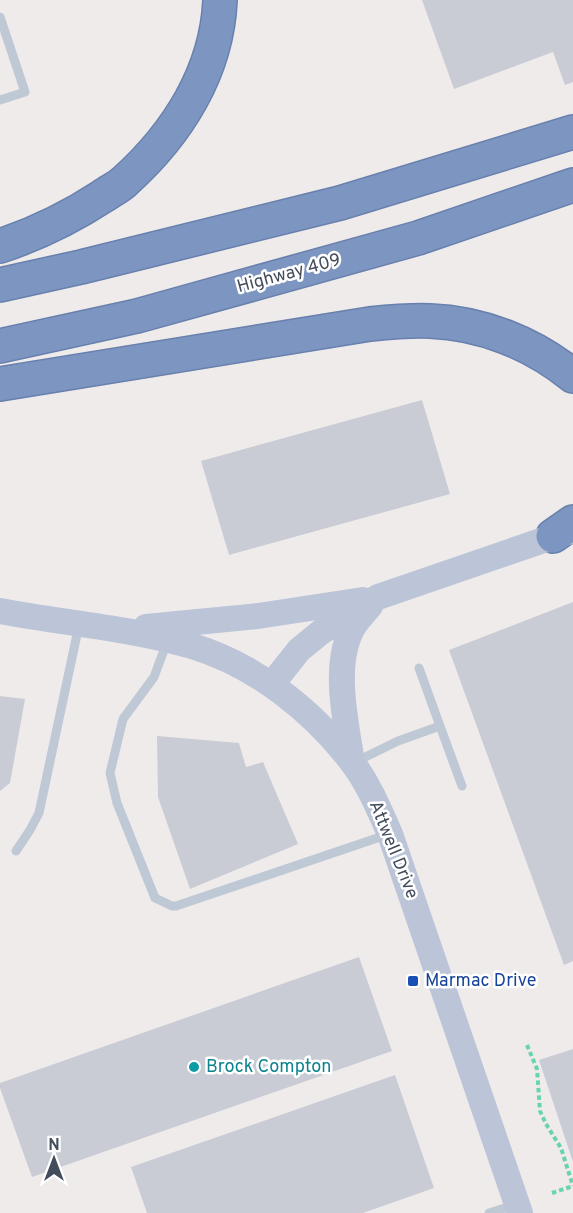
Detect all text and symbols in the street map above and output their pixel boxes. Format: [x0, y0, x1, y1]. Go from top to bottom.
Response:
street label: Highway 409 [235, 249, 343, 299]
street label: Attwell Drive [363, 798, 423, 902]
place label: Marmac Drive [425, 970, 537, 993]
marker: Marmac Drive [406, 974, 420, 988]
place label: Brock Compton [206, 1056, 331, 1079]
marker: Brock Compton [187, 1060, 201, 1074]
north arrow [24, 1129, 84, 1189]
text: N [48, 1136, 60, 1156]

